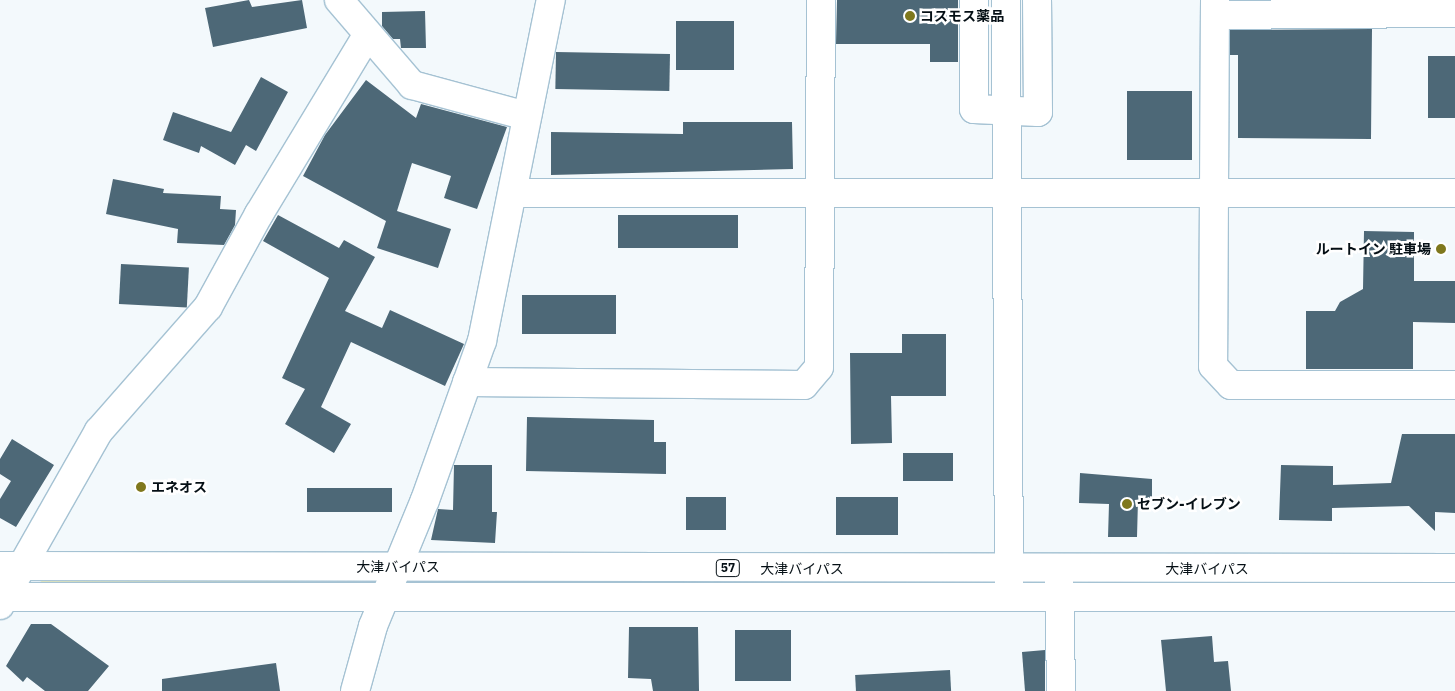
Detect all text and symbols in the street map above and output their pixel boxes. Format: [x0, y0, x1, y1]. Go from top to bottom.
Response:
place label: コスモス薬品 [920, 8, 1004, 24]
marker: コスモス薬品 [904, 10, 916, 22]
place label: ルートイン 駐車場 [1316, 241, 1431, 257]
marker: ルートイン 駐車場 [1435, 243, 1447, 255]
place label: エネオス [151, 479, 207, 495]
marker: エネオス [135, 481, 147, 493]
place label: セブン-イレブン [1137, 496, 1241, 512]
marker: セブン-イレブン [1121, 498, 1133, 510]
road number: 57 [716, 558, 740, 578]
street label: 大津バイパス [356, 559, 440, 575]
street label: 大津バイパス [760, 561, 844, 577]
street label: 大津バイパス [1165, 561, 1249, 577]

